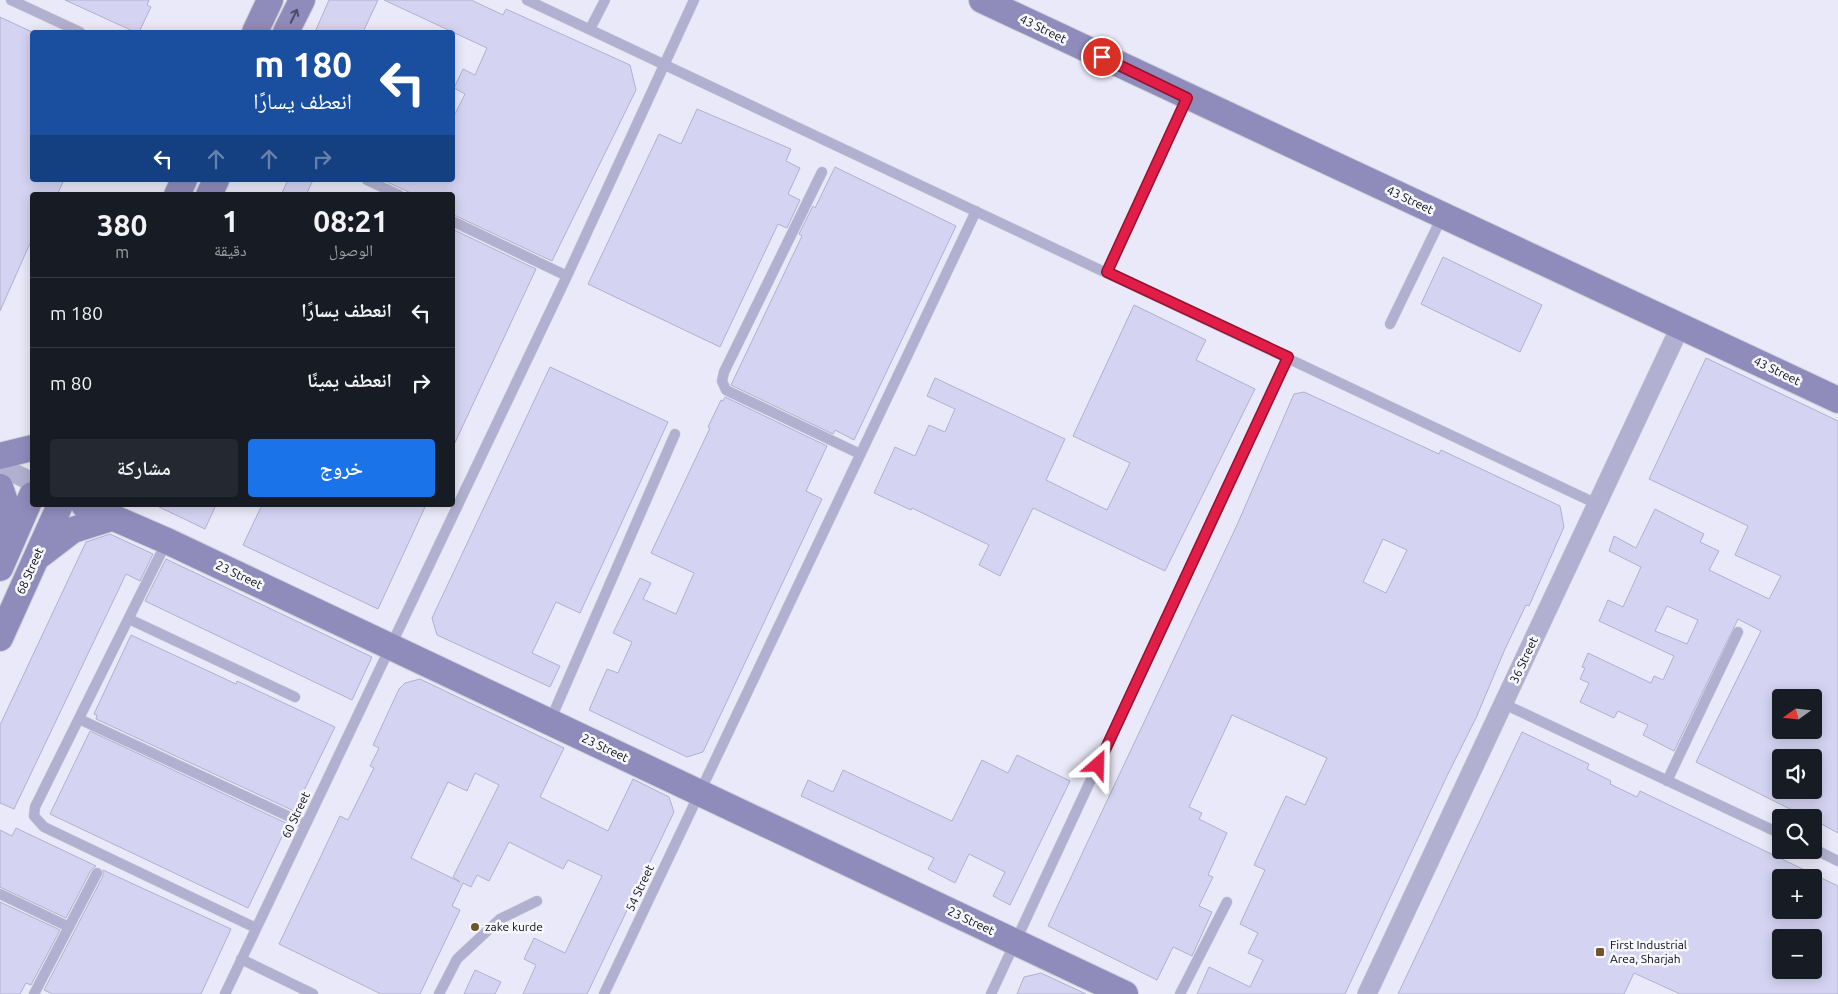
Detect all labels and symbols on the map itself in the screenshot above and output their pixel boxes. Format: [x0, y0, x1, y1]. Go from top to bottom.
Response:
one-way arrow [290, 9, 299, 24]
street label: 43 Street [1018, 12, 1069, 45]
pin [1081, 36, 1123, 78]
street label: 43 Street [1385, 183, 1436, 216]
street label: 43 Street [1752, 354, 1803, 387]
street label: 68 Street [13, 545, 46, 596]
street label: 23 Street [214, 558, 265, 591]
street label: 36 Street [1507, 634, 1540, 685]
north arrow [1772, 689, 1822, 739]
street label: 23 Street [580, 731, 631, 764]
position arrow [1071, 738, 1123, 790]
street label: 60 Street [279, 789, 312, 840]
street label: 54 Street [623, 862, 656, 913]
street label: 23 Street [946, 904, 997, 937]
place label: zake kurde [485, 920, 543, 933]
marker: zake kurde [469, 921, 481, 933]
place label: First Industrial Area, Sharjah [1610, 938, 1687, 965]
marker: First Industrial Area, Sharjah [1594, 946, 1606, 958]

